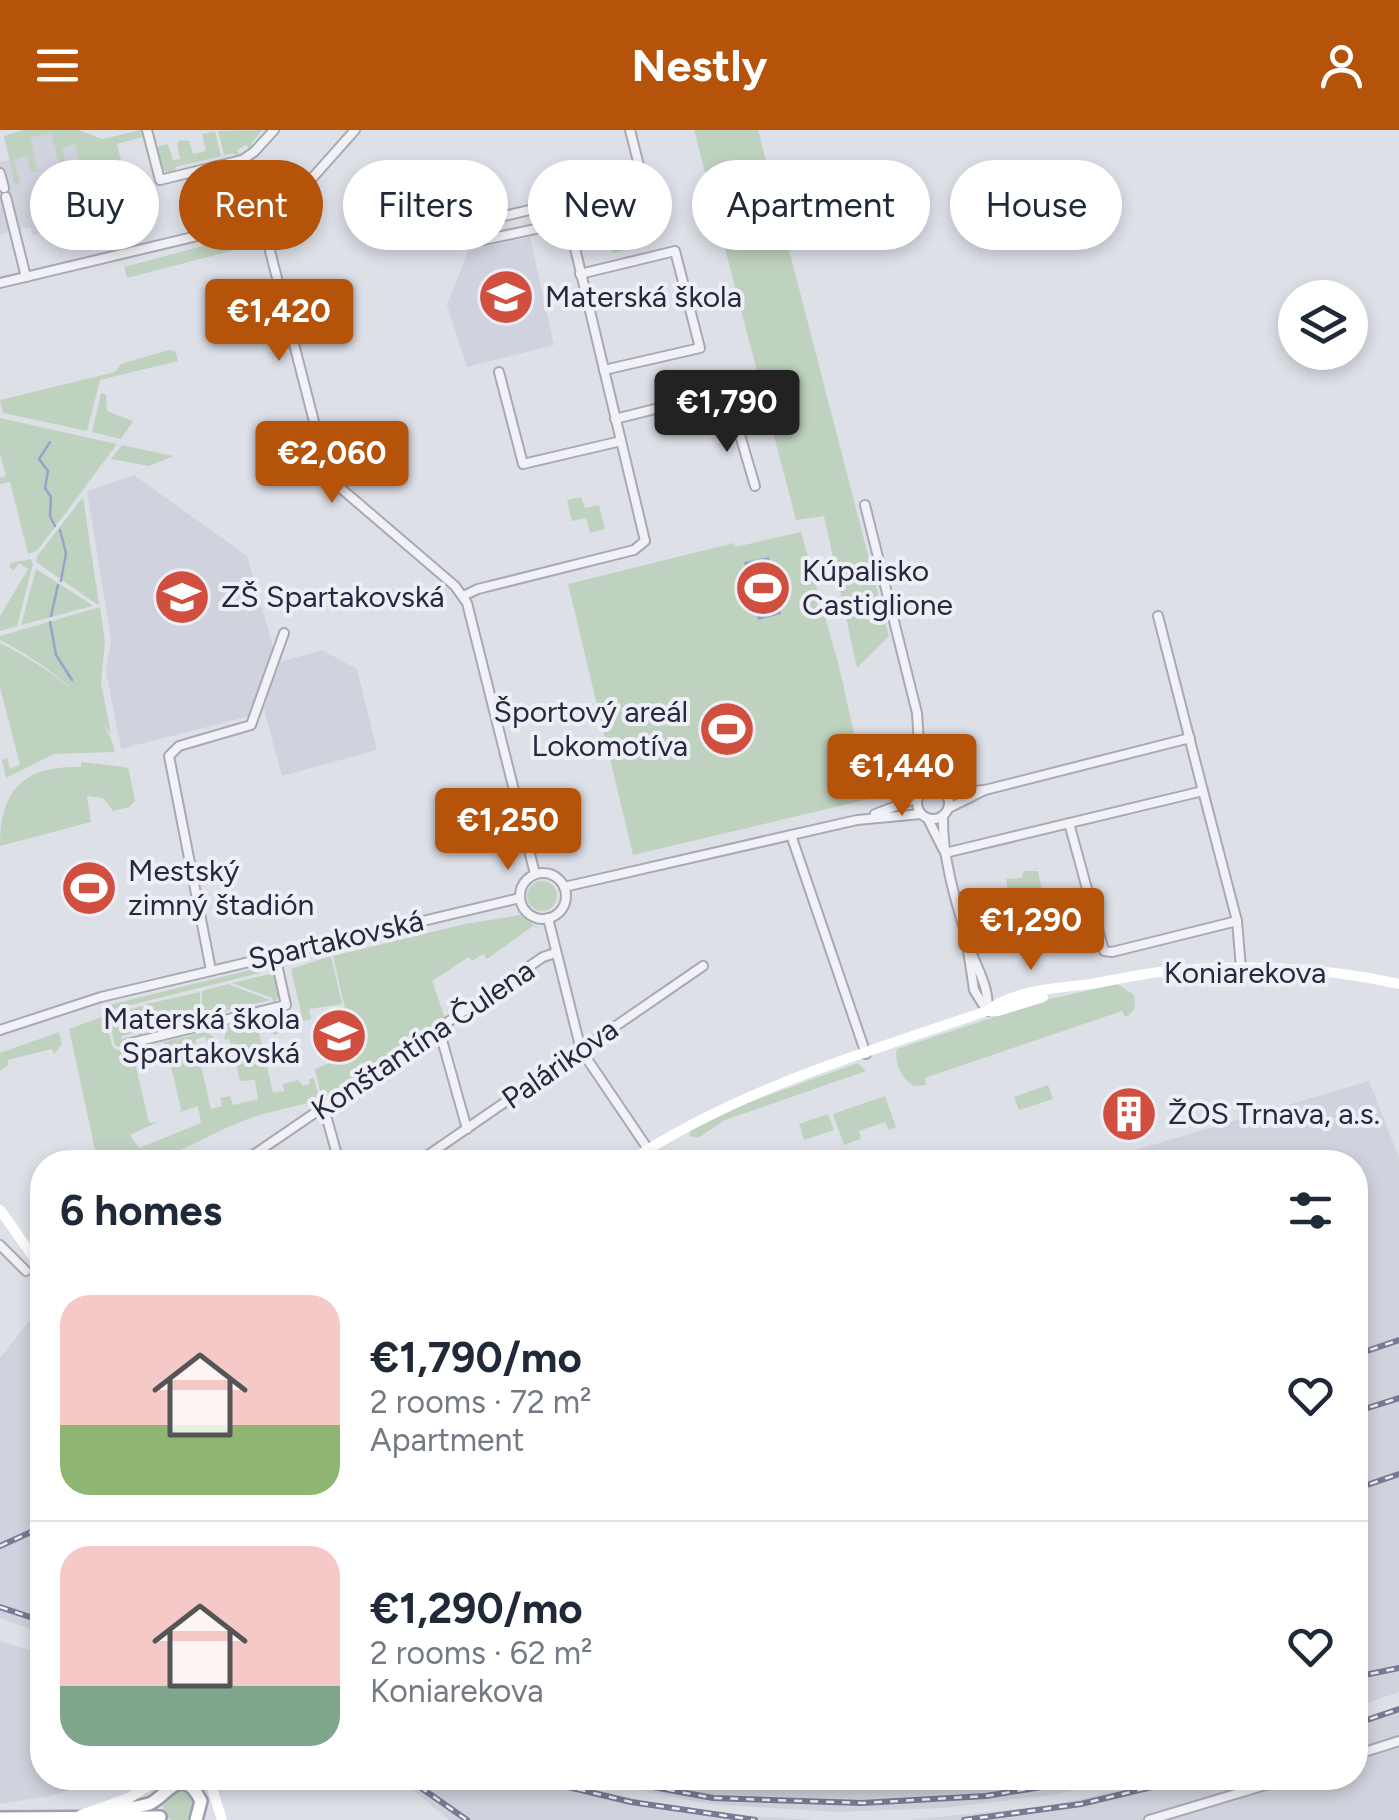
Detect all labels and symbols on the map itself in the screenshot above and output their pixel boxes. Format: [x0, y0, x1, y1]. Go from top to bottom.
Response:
school or university icon: Materská škola [476, 267, 536, 327]
place label: Materská škola [545, 278, 742, 315]
pin: €1,420 [198, 279, 360, 364]
pin: €1,790 [646, 370, 808, 455]
pin: €2,060 [251, 421, 413, 506]
place label: Kúpalisko Castiglione [802, 552, 953, 623]
sports icon: Kúpalisko Castiglione [733, 558, 793, 618]
school or university icon: ZŠ Spartakovská [152, 567, 212, 627]
place label: ZŠ Spartakovská [221, 578, 445, 615]
place label: Športový areál Lokomotíva [494, 693, 688, 764]
sports icon: Športový areál Lokomotíva [697, 699, 757, 759]
pin: €1,440 [821, 734, 983, 819]
pin: €1,250 [427, 788, 589, 873]
place label: Mestský zimný štadión [128, 852, 314, 923]
sports icon: Mestský zimný štadión [59, 858, 119, 918]
pin: €1,290 [950, 888, 1112, 973]
street label: Spartakovská [245, 901, 427, 978]
street label: Konštantína Čulena [304, 951, 541, 1128]
street label: Koniarekova [1164, 954, 1326, 991]
place label: Materská škola Spartakovská [103, 1000, 300, 1071]
school or university icon: Materská škola Spartakovská [309, 1006, 369, 1066]
street label: Palárikova [495, 1010, 625, 1117]
building icon: ŽOS Trnava, a.s. [1099, 1084, 1159, 1144]
place label: ŽOS Trnava, a.s. [1168, 1095, 1380, 1132]

